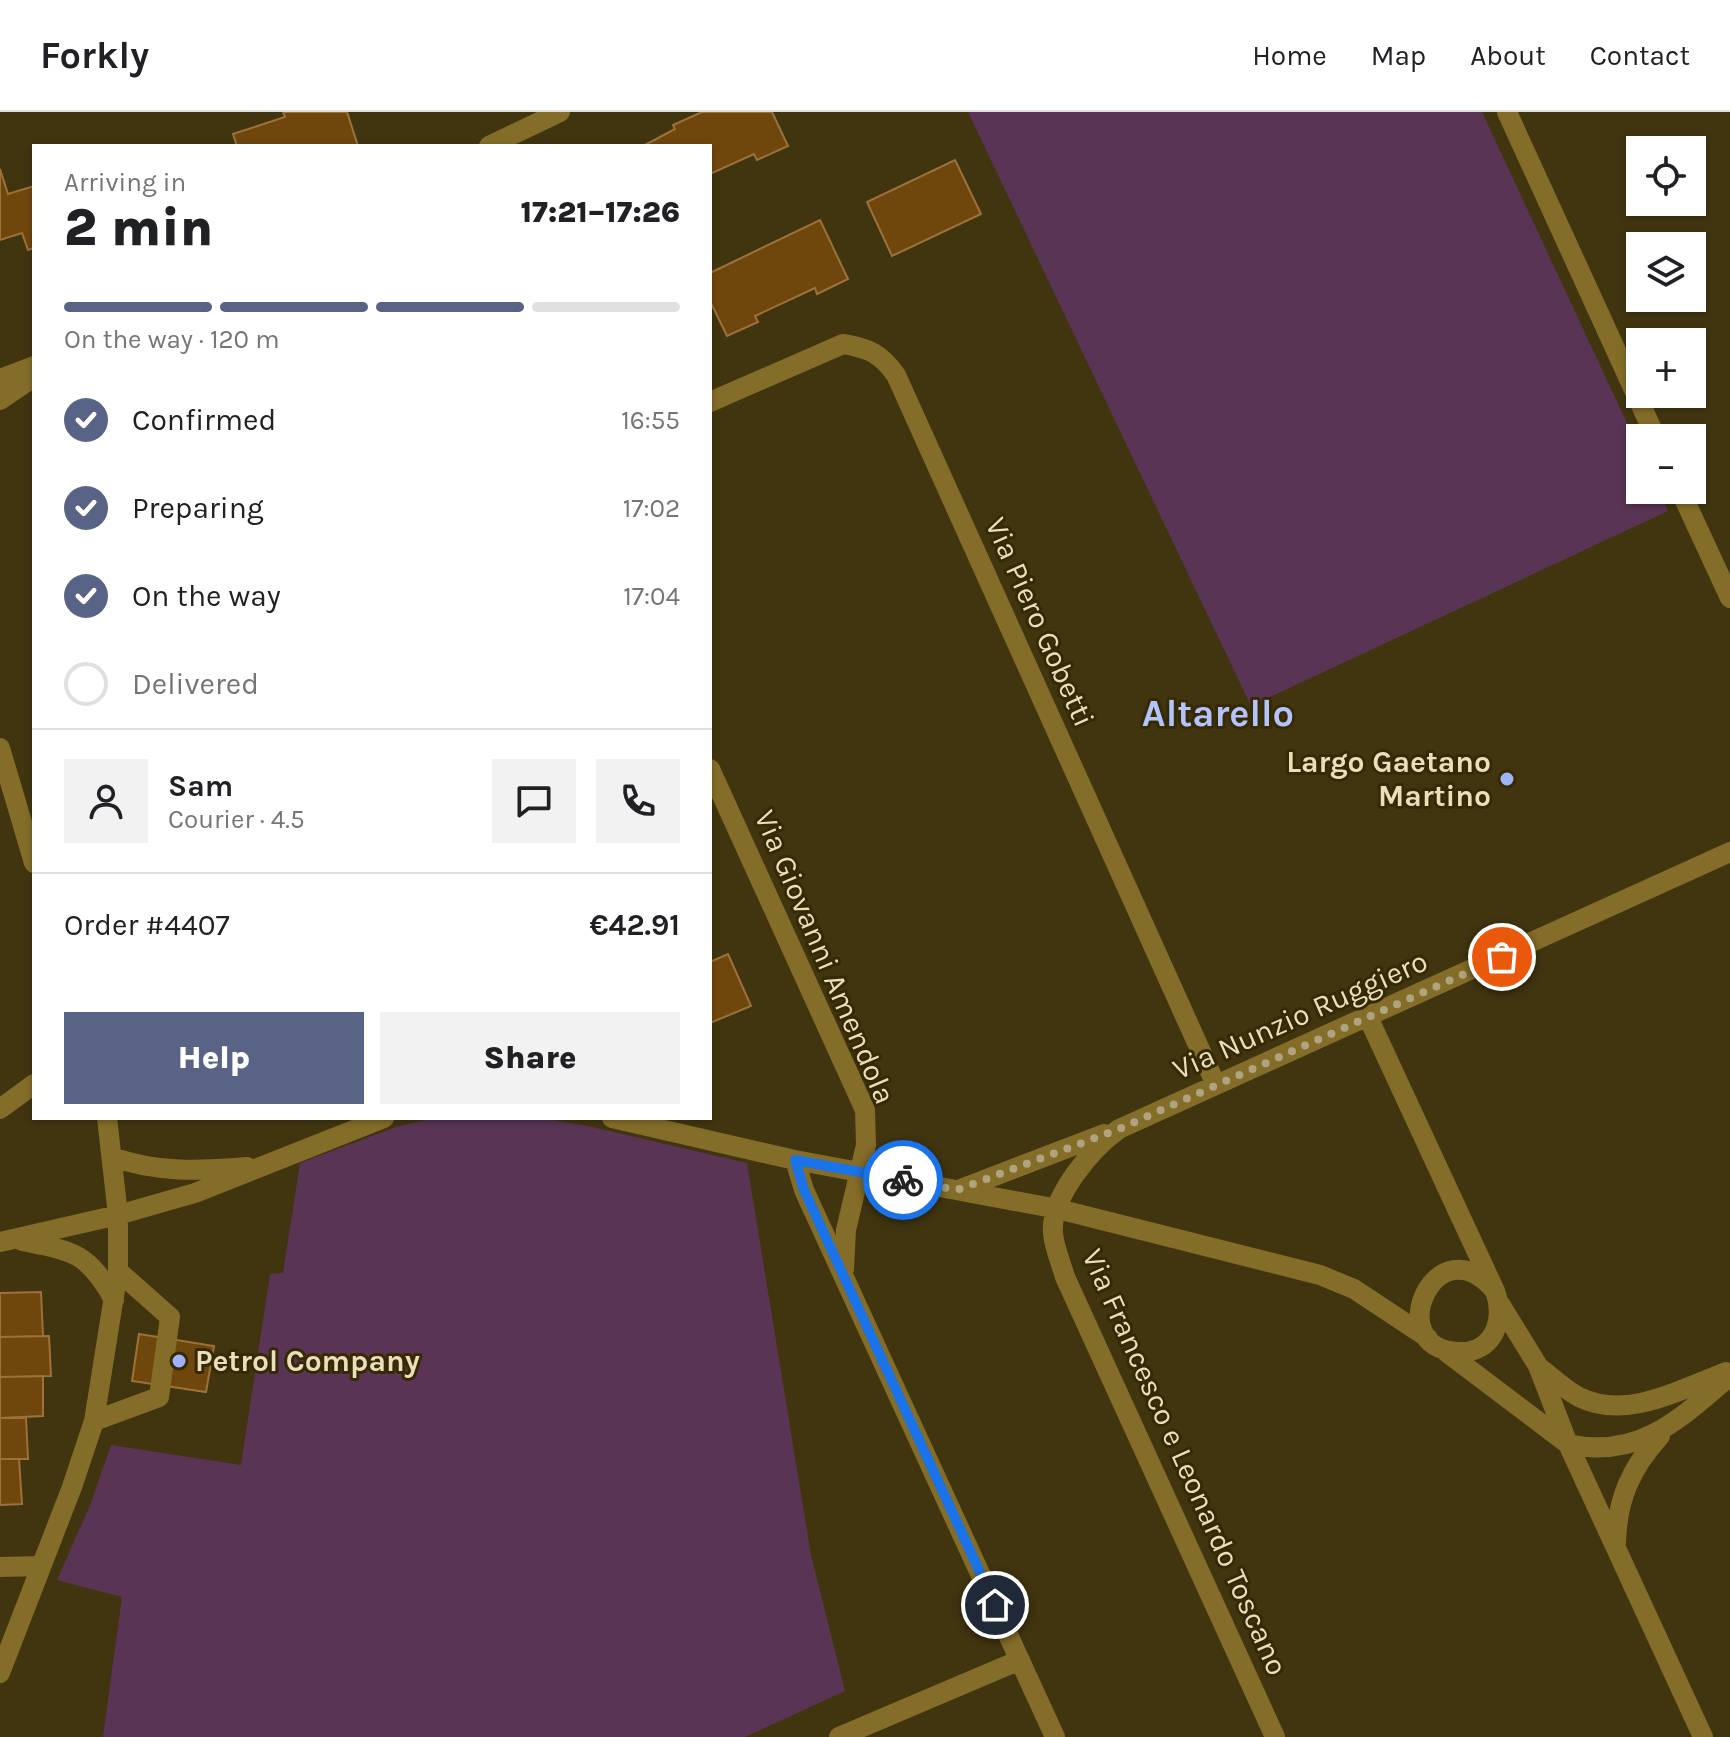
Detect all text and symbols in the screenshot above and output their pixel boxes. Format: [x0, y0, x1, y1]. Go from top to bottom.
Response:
text: Forkly [40, 33, 149, 78]
text: Home [1252, 39, 1327, 72]
text: Map [1371, 39, 1426, 72]
text: About [1470, 39, 1546, 72]
text: Contact [1590, 39, 1690, 72]
map controls [1626, 136, 1706, 504]
button: locate [1626, 136, 1706, 216]
text: Arriving in [64, 167, 186, 198]
text: 17:21–17:26 [521, 194, 680, 230]
text: 2 min [64, 197, 213, 258]
button: layers [1626, 232, 1706, 312]
text: On the way · 120 m [64, 324, 279, 355]
button: + [1626, 328, 1706, 408]
icon: check [64, 398, 108, 442]
text: Confirmed [132, 402, 276, 438]
text: 16:55 [621, 405, 680, 436]
button: − [1626, 424, 1706, 504]
icon: check [64, 486, 108, 530]
text: Preparing [132, 490, 264, 526]
text: 17:02 [623, 493, 680, 524]
street label: Via Piero Gobetti [978, 512, 1102, 732]
icon: check [64, 574, 108, 618]
text: On the way [132, 578, 281, 614]
text: 17:04 [623, 581, 680, 612]
text: Delivered [132, 666, 259, 702]
district label: Altarello [1142, 691, 1294, 736]
place label: Largo Gaetano Martino [1286, 744, 1491, 814]
button: person [64, 759, 148, 843]
button: chat [492, 759, 576, 843]
button: phone [596, 759, 680, 843]
text: Sam [168, 768, 233, 804]
marker: Largo Gaetano Martino [1498, 770, 1516, 788]
text: Courier · 4.5 [168, 804, 305, 835]
street label: Via Giovanni Amendola [747, 805, 903, 1109]
text: Order #4407 [64, 907, 230, 943]
text: €42.91 [590, 907, 680, 943]
pin [1468, 923, 1536, 991]
icon: bag [1480, 935, 1524, 979]
street label: Via Nunzio Ruggiero [1167, 943, 1433, 1087]
button: Help [64, 1012, 364, 1104]
button: Share [380, 1012, 680, 1104]
courier [863, 1140, 943, 1220]
icon: bike [881, 1158, 925, 1202]
street label: Via Francesco e Leonardo Toscano [1074, 1243, 1296, 1681]
place label: Petrol Company [195, 1343, 420, 1379]
marker: Petrol Company [170, 1352, 188, 1370]
pin [961, 1571, 1029, 1639]
icon: home [973, 1583, 1017, 1627]

